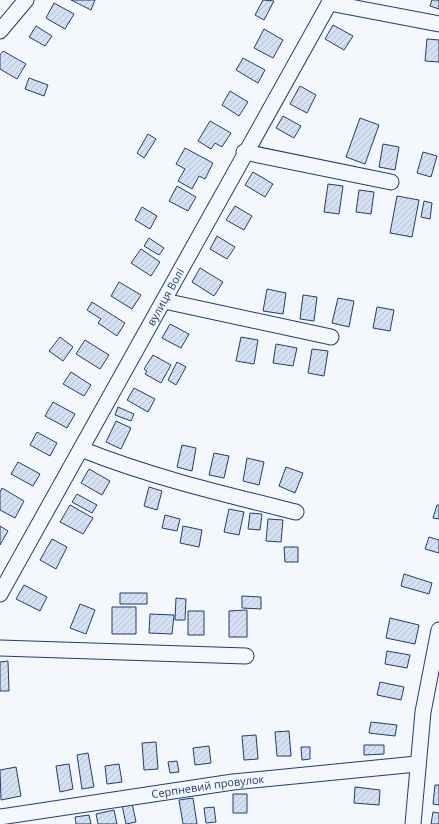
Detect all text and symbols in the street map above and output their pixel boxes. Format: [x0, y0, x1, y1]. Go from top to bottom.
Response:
street label: вулиця Волі [143, 265, 187, 328]
street label: Серпневий провулок [150, 771, 265, 801]

